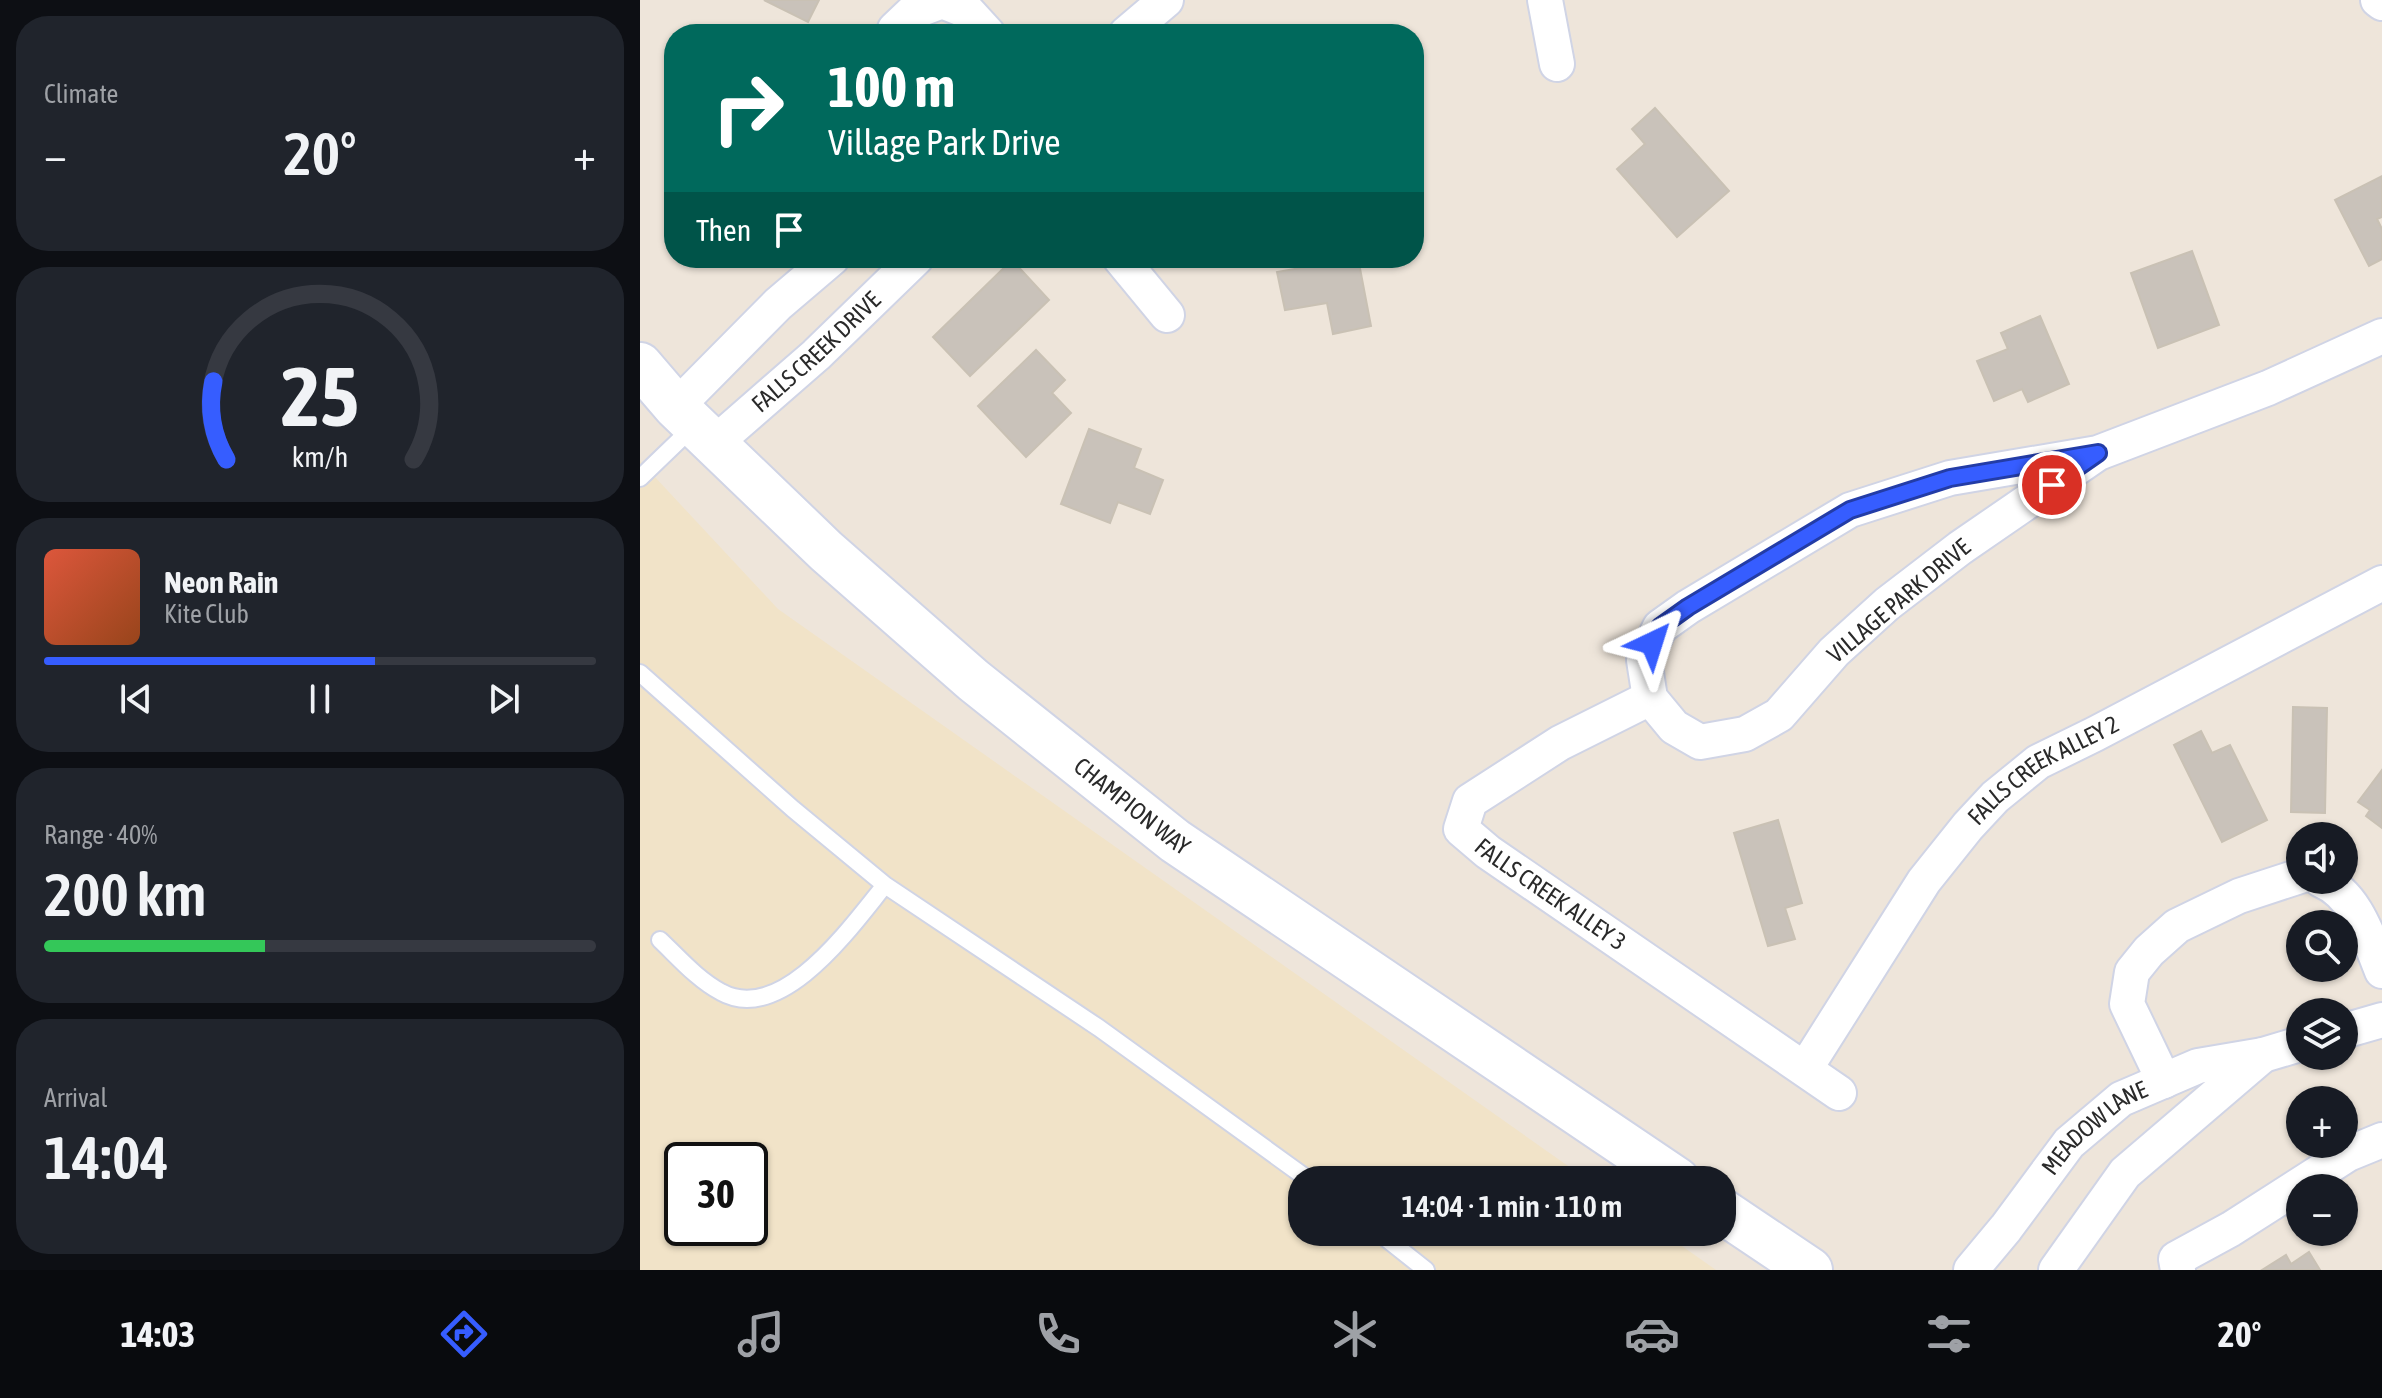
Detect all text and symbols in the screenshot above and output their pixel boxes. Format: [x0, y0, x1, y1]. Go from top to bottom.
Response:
text: 100 m [828, 55, 955, 119]
icon: right [696, 56, 800, 160]
text: Climate [44, 79, 118, 109]
text: 20° [284, 119, 356, 188]
text: Village Park Drive [828, 121, 1061, 163]
text: − [44, 129, 67, 179]
text: + [573, 129, 596, 179]
icon: arrive [767, 208, 811, 252]
text: Then [696, 213, 751, 247]
street label: FALLS CREEK DRIVE [746, 286, 886, 418]
text: 25 [281, 348, 359, 444]
text: km/h [292, 440, 348, 473]
pin [2018, 451, 2086, 519]
icon: arrive [2030, 463, 2074, 507]
street label: VILLAGE PARK DRIVE [1822, 533, 1975, 668]
text: Neon Rain [164, 565, 278, 599]
text: Kite Club [164, 599, 249, 629]
position arrow [1610, 601, 1694, 685]
icon: previous [114, 677, 158, 721]
icon: pause [298, 677, 342, 721]
icon: next [482, 677, 526, 721]
street label: FALLS CREEK ALLEY 2 [1962, 710, 2123, 830]
street label: CHAMPION WAY [1069, 752, 1195, 860]
text: Range · 40% [44, 820, 157, 850]
map controls [2286, 822, 2358, 1246]
button: sound [2286, 822, 2358, 894]
street label: FALLS CREEK ALLEY 3 [1470, 833, 1631, 956]
text: 200 km [44, 860, 206, 929]
button: search [2286, 910, 2358, 982]
button: layers [2286, 998, 2358, 1070]
street label: MEADOW LANE [2036, 1075, 2151, 1180]
text: Arrival [44, 1083, 108, 1113]
button: + [2286, 1086, 2358, 1158]
text: 14:04 [44, 1123, 169, 1192]
speed limit sign: 30 [664, 1142, 768, 1246]
button: − [2286, 1174, 2358, 1246]
text: 14:04 · 1 min · 110 m [1402, 1189, 1622, 1223]
icon: directions [436, 1306, 492, 1362]
icon: music [733, 1306, 789, 1362]
icon: phone [1030, 1306, 1086, 1362]
icon: climate [1327, 1306, 1383, 1362]
icon: car [1624, 1306, 1680, 1362]
icon: filters [1921, 1306, 1977, 1362]
text: 14:03 [120, 1313, 195, 1355]
text: 20° [2218, 1313, 2262, 1355]

